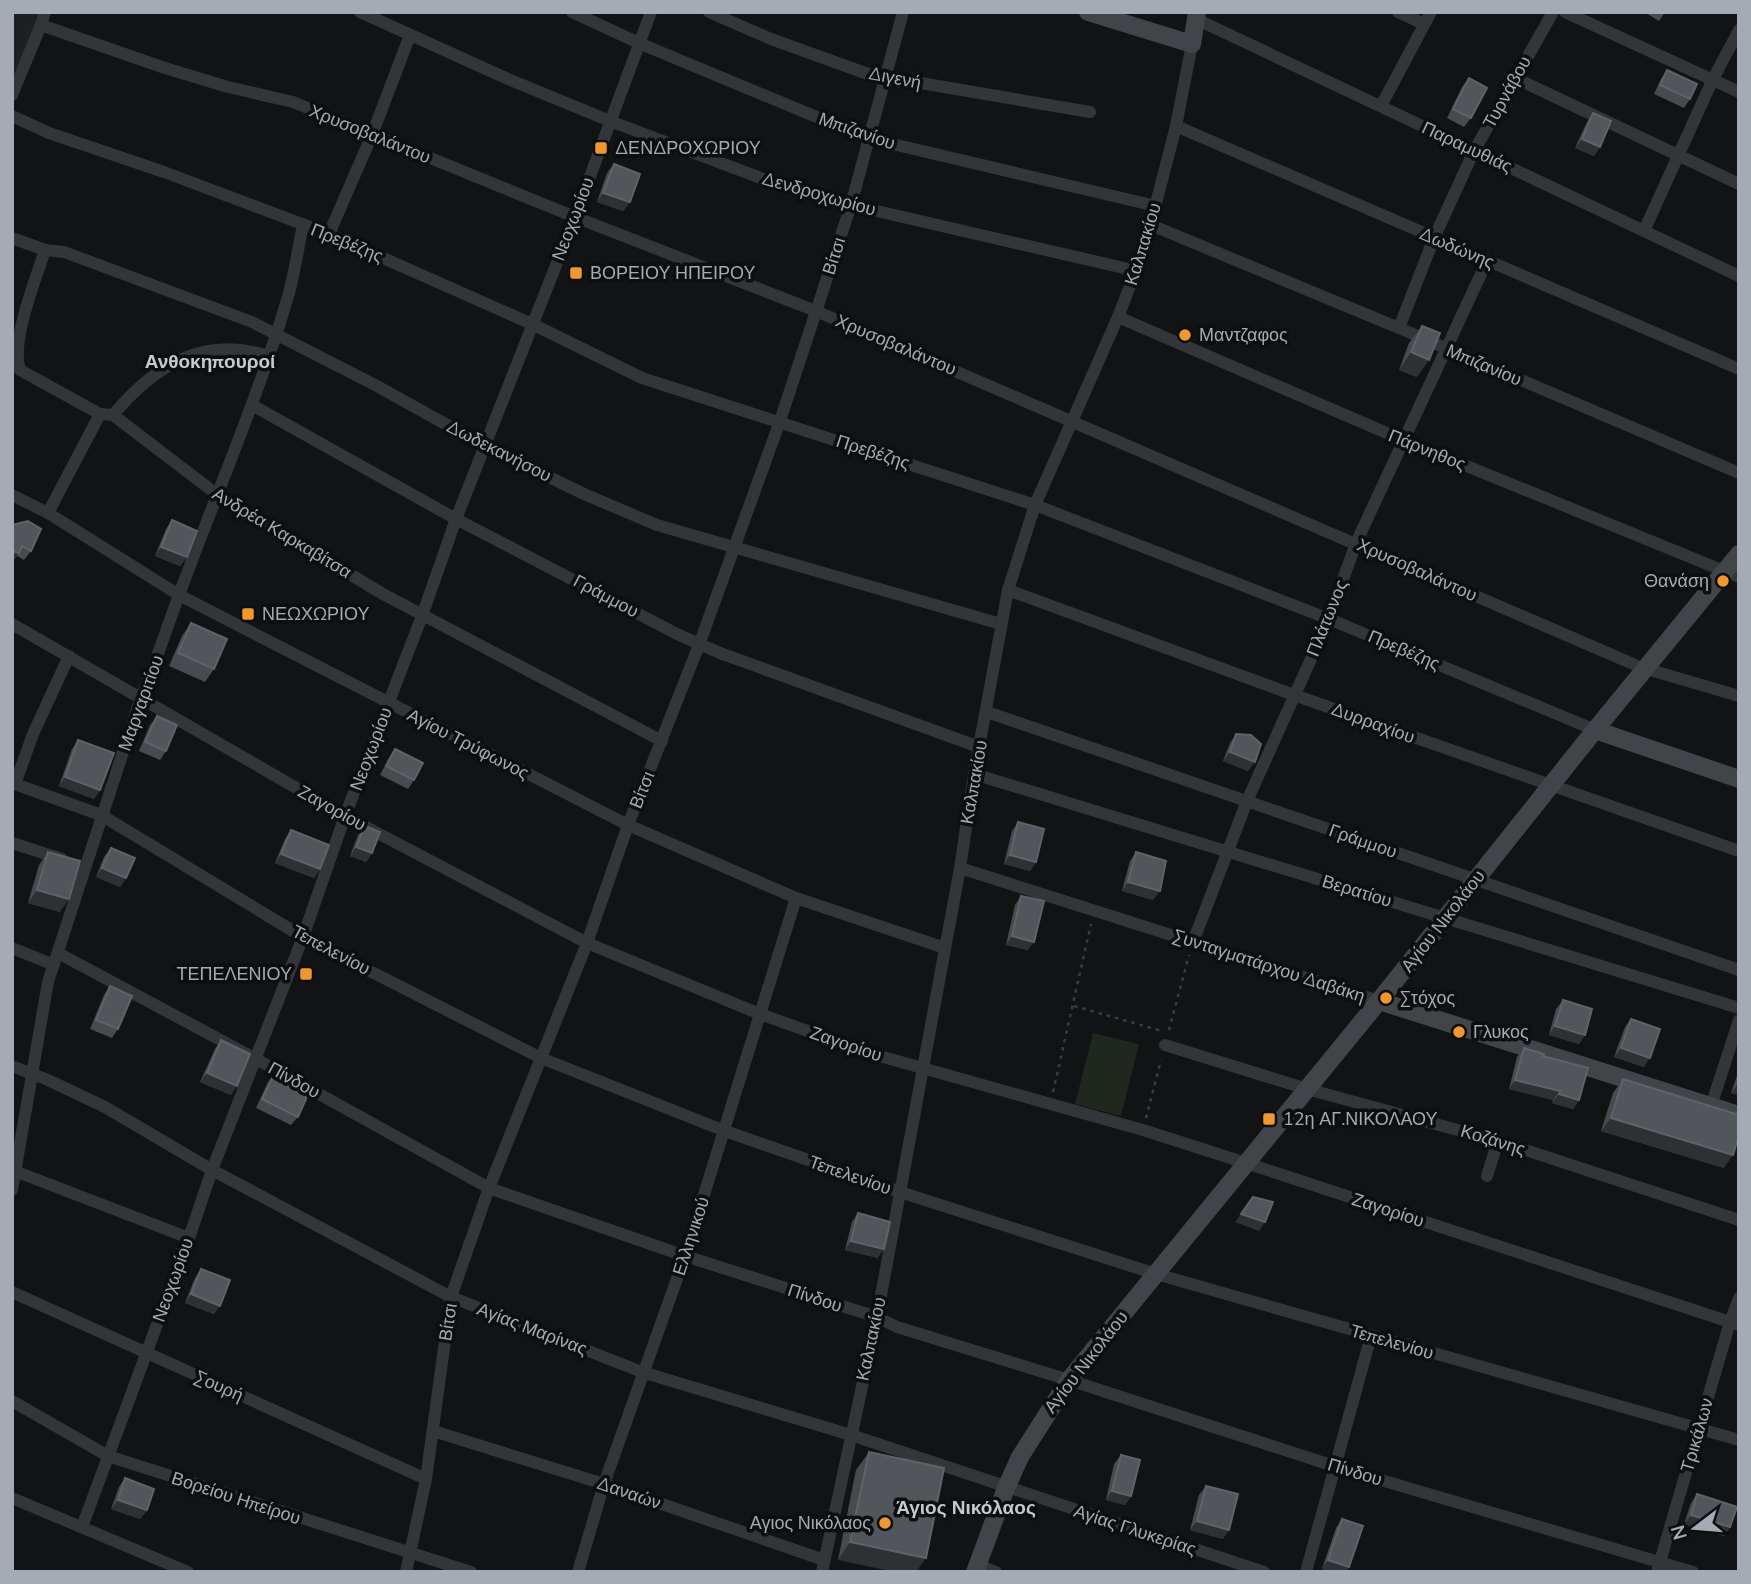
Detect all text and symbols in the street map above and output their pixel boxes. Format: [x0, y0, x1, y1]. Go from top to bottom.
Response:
street label: Τυρνάβου [1477, 52, 1537, 132]
street label: Διγενή [867, 61, 923, 95]
street label: Χρυσοβαλάντου [306, 99, 434, 169]
street label: Μπιζανίου [815, 107, 899, 155]
street label: Παραμυθιάς [1418, 116, 1516, 179]
place label: ΔΕΝΔΡΟΧΩΡΙΟΥ [615, 136, 761, 160]
marker: ΔΕΝΔΡΟΧΩΡΙΟΥ [593, 140, 609, 156]
street label: Δενδροχωρίου [759, 166, 879, 222]
street label: Νεοχωρίου [546, 174, 600, 264]
street label: Καλπακίου [1119, 200, 1167, 288]
street label: Πρεβέζης [307, 218, 387, 268]
street label: Δωδώνης [1416, 222, 1498, 275]
street label: Βίτσι [817, 234, 851, 278]
place label: ΒΟΡΕΙΟΥ ΗΠΕΙΡΟΥ [590, 261, 756, 285]
marker: ΒΟΡΕΙΟΥ ΗΠΕΙΡΟΥ [568, 265, 584, 281]
street label: Χρυσοβαλάντου [832, 309, 960, 381]
place label: Μαντζαφος [1199, 323, 1288, 347]
marker: Μαντζαφος [1177, 327, 1193, 343]
street label: Μπιζανίου [1443, 338, 1525, 392]
district label: Ανθοκηπουροί [145, 349, 275, 375]
street label: Δωδεκανήσου [443, 414, 555, 488]
street label: Πάρνηθος [1385, 424, 1470, 476]
street label: Πρεβέζης [833, 429, 913, 475]
street label: Ανδρέα Καρκαβίτσα [208, 482, 356, 584]
street label: Χρυσοβαλάντου [1353, 533, 1481, 607]
street label: Γράμμου [569, 569, 643, 623]
place label: Θανάση [1644, 569, 1709, 593]
marker: Θανάση [1715, 573, 1731, 589]
street label: Πλάτωνος [1301, 576, 1353, 660]
place label: ΝΕΩΧΩΡΙΟΥ [262, 602, 369, 626]
marker: ΝΕΩΧΩΡΙΟΥ [240, 606, 256, 622]
street label: Πρεβέζης [1364, 624, 1444, 676]
street label: Μαργαριτίου [113, 652, 169, 754]
street label: Δυρραχίου [1328, 697, 1418, 749]
street label: Αγίου Τρύφωνος [403, 703, 533, 785]
street label: Νεοχωρίου [344, 704, 398, 794]
street label: Καλπακίου [955, 738, 993, 826]
street label: Βίτσι [624, 768, 660, 812]
street label: Ζαγορίου [294, 779, 370, 837]
street label: Γράμμου [1326, 818, 1400, 864]
street label: Αγίου Νικολάου [1395, 865, 1491, 977]
street label: Βερατίου [1319, 869, 1395, 913]
street label: Τεπελενίου [288, 919, 374, 981]
street label: Συνταγματάρχου Δαβάκη [1170, 924, 1368, 1008]
place label: ΤΕΠΕΛΕΝΙΟΥ [177, 962, 292, 986]
marker: ΤΕΠΕΛΕΝΙΟΥ [298, 966, 314, 982]
place label: Στόχος [1400, 986, 1455, 1010]
marker: Στόχος [1378, 990, 1394, 1006]
place label: Γλυκος [1473, 1020, 1529, 1044]
street label: Ζαγορίου [807, 1021, 885, 1067]
marker: Γλυκος [1451, 1024, 1467, 1040]
street label: Πίνδου [264, 1056, 324, 1104]
place label: 12η ΑΓ.ΝΙΚΟΛΑΟΥ [1283, 1107, 1437, 1131]
marker: 12η ΑΓ.ΝΙΚΟΛΑΟΥ [1261, 1111, 1277, 1127]
street label: Κοζάνης [1458, 1119, 1529, 1161]
street label: Τεπελενίου [806, 1150, 894, 1200]
street label: Ζαγορίου [1349, 1187, 1427, 1233]
street label: Ελληνικού [667, 1193, 715, 1279]
street label: Νεοχωρίου [147, 1235, 199, 1325]
street label: Πίνδου [785, 1278, 845, 1318]
street label: Καλπακίου [850, 1295, 892, 1383]
street label: Αγίας Μαρίνας [474, 1297, 591, 1361]
street label: Βίτσι [433, 1301, 463, 1343]
street label: Αγίου Νικολάου [1038, 1306, 1134, 1418]
street label: Τεπελενίου [1348, 1319, 1436, 1365]
street label: Σουρή [191, 1365, 247, 1407]
street label: Τρικάλων [1675, 1395, 1719, 1475]
street label: Πίνδου [1325, 1452, 1385, 1492]
street label: Βορείου Ηπείρου [168, 1466, 304, 1530]
street label: Δαναών [594, 1471, 664, 1515]
north arrow [1660, 1493, 1730, 1563]
district label: Άγιος Νικόλαος [896, 1495, 1036, 1521]
street label: Αγίας Γλυκερίας [1071, 1499, 1199, 1561]
place label: Αγιος Νικόλαος [750, 1511, 871, 1535]
marker: Αγιος Νικόλαος [877, 1515, 893, 1531]
text: N [1665, 1522, 1694, 1543]

